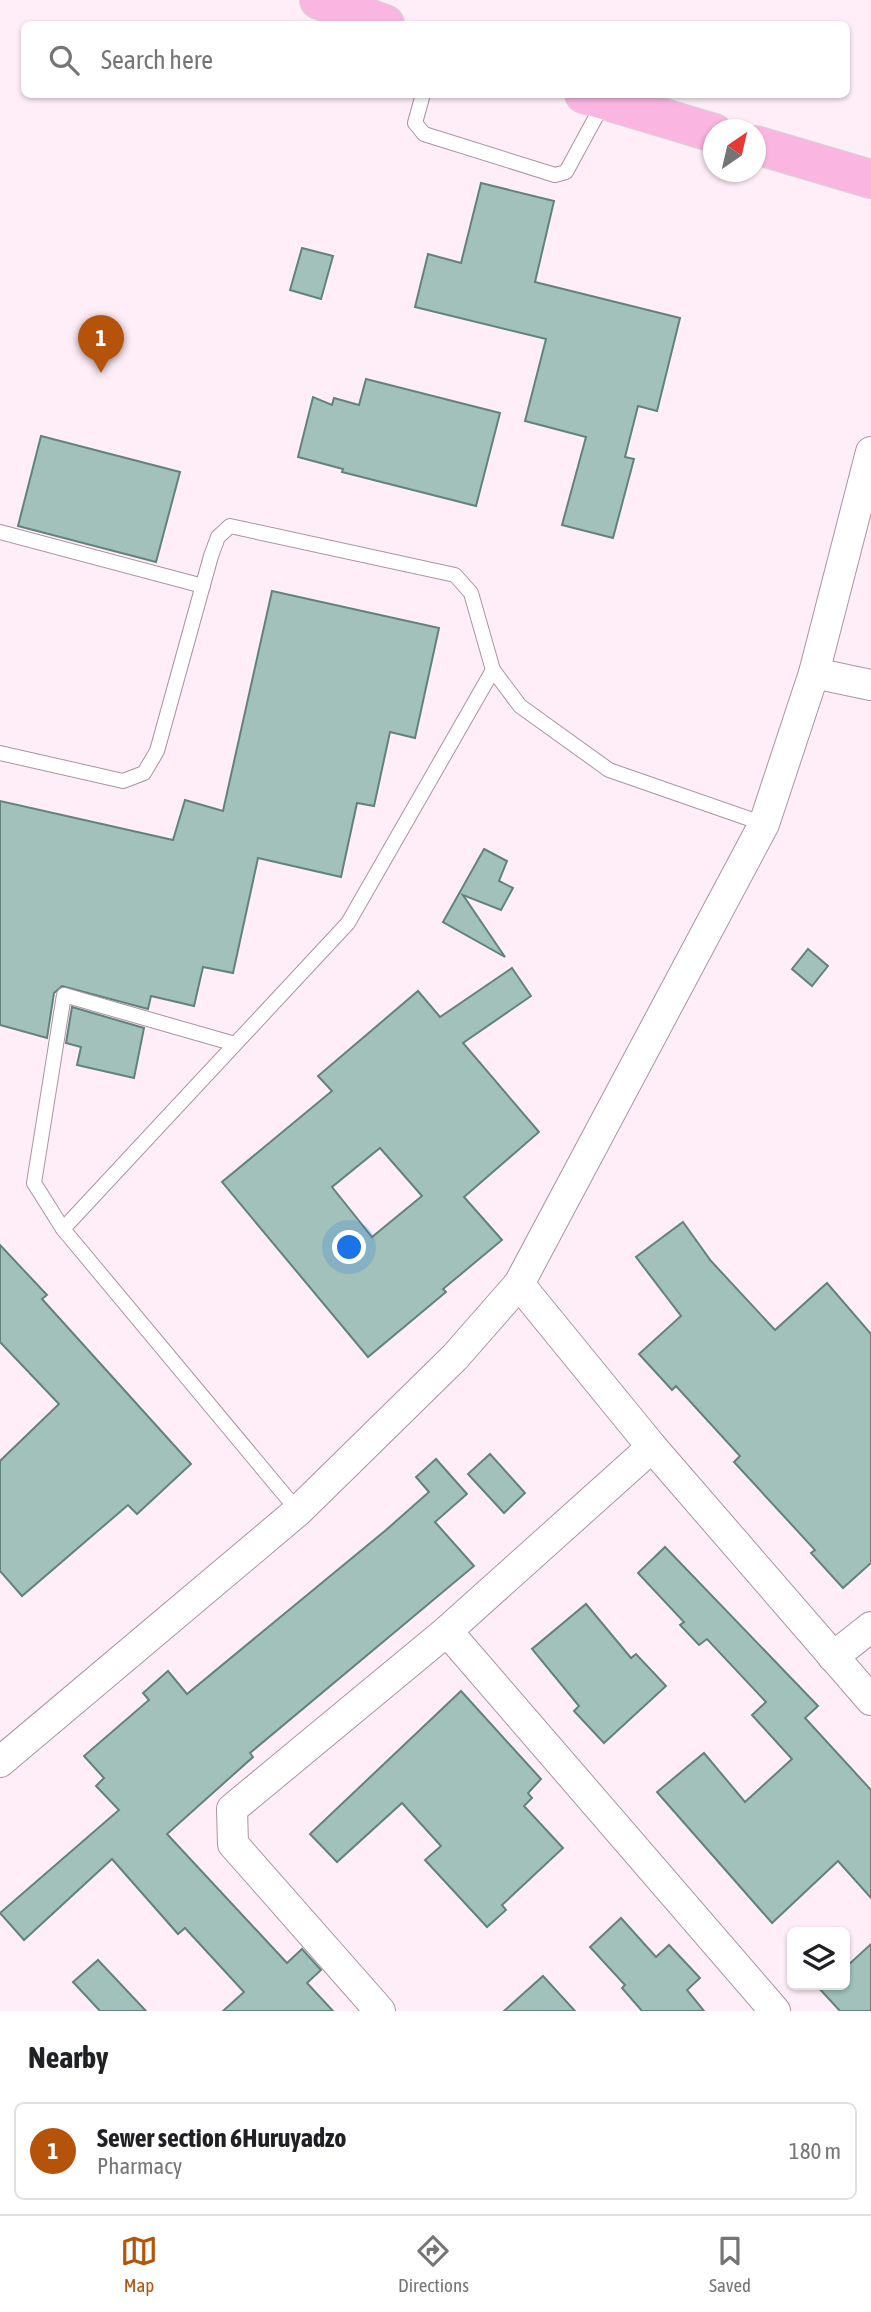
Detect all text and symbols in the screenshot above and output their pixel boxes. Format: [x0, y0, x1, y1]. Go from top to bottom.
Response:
search box [21, 21, 850, 98]
icon: search [45, 41, 83, 79]
text: Search here [101, 45, 213, 75]
north arrow [703, 119, 766, 182]
pin: 1 [78, 315, 124, 373]
your location [332, 1230, 366, 1264]
map controls [787, 1927, 850, 1990]
button: layers [787, 1927, 850, 1990]
text: Nearby [28, 2040, 108, 2074]
text: Sewer section 6Huruyadzo [97, 2123, 346, 2153]
text: 1 [48, 2138, 58, 2164]
text: 180 m [789, 2138, 841, 2164]
text: Pharmacy [97, 2153, 182, 2179]
tab: Map [120, 2232, 158, 2296]
tab: Directions [398, 2232, 469, 2296]
tab: Saved [709, 2232, 751, 2296]

